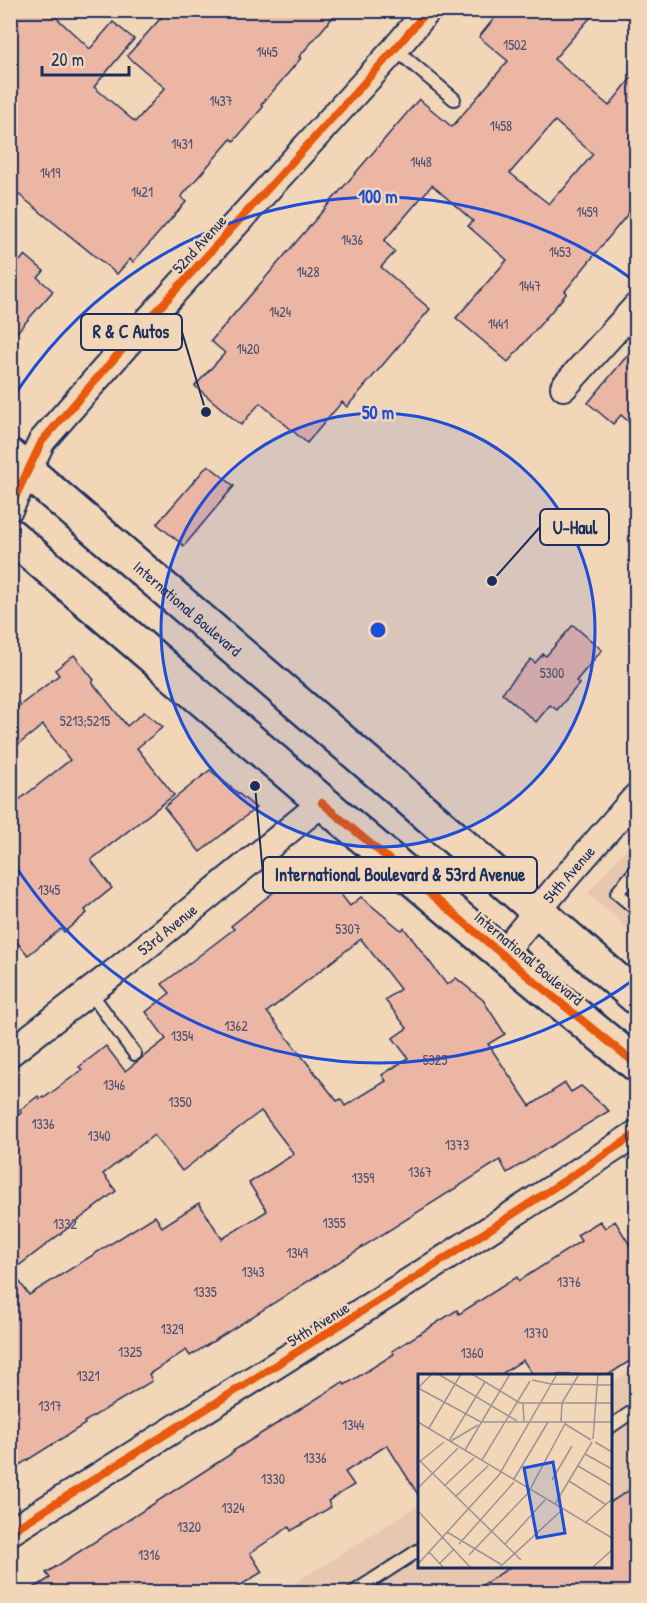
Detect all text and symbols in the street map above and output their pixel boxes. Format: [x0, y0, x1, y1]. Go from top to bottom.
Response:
house number: 1502 [503, 35, 527, 54]
scale bar [42, 39, 129, 77]
house number: 1445 [256, 42, 278, 61]
text: 20 m [51, 47, 84, 72]
house number: 1437 [209, 91, 233, 110]
house number: 1458 [490, 116, 512, 135]
house number: 1431 [171, 134, 193, 153]
house number: 1448 [410, 152, 432, 171]
house number: 1419 [40, 163, 60, 182]
house number: 1421 [131, 182, 153, 201]
text: 100 m [358, 184, 398, 209]
house number: 1459 [576, 202, 598, 221]
street label: 52nd Avenue [167, 209, 232, 278]
house number: 1436 [341, 230, 364, 249]
house number: 1453 [549, 242, 571, 261]
house number: 1428 [297, 262, 319, 281]
house number: 1447 [519, 276, 541, 295]
house number: 1424 [269, 302, 291, 321]
callout: R & C Autos [81, 314, 182, 350]
house number: 1441 [488, 314, 508, 333]
text: R & C Autos [93, 319, 169, 344]
house number: 1420 [236, 339, 260, 358]
text: 50 m [362, 400, 394, 425]
callout: U-Haul [540, 509, 609, 545]
text: U-Haul [553, 515, 599, 540]
street label: International Boulevard [129, 556, 246, 661]
centre of rings [368, 620, 388, 640]
house number: 5300 [540, 663, 564, 682]
house number: 5213;5215 [60, 711, 110, 730]
street label: 54th Avenue [538, 840, 600, 908]
callout: International Boulevard & 53rd Avenue [263, 857, 537, 893]
text: International Boulevard & 53rd Avenue [275, 862, 526, 887]
house number: 1345 [38, 880, 60, 899]
street label: 53rd Avenue [133, 898, 202, 960]
street label: International Boulevard [470, 906, 588, 1010]
house number: 5307 [335, 919, 361, 938]
house number: 1362 [224, 1016, 248, 1035]
house number: 1354 [171, 1026, 193, 1045]
house number: 5325 [423, 1050, 447, 1069]
house number: 1346 [103, 1075, 126, 1094]
house number: 1350 [168, 1092, 192, 1111]
house number: 1336 [31, 1114, 55, 1133]
house number: 1340 [88, 1126, 110, 1145]
house number: 1373 [445, 1135, 469, 1154]
house number: 1367 [408, 1162, 432, 1181]
house number: 1359 [352, 1168, 374, 1187]
house number: 1355 [322, 1213, 346, 1232]
house number: 1332 [53, 1214, 78, 1233]
house number: 1349 [286, 1243, 308, 1262]
house number: 1343 [242, 1262, 264, 1281]
house number: 1376 [557, 1272, 581, 1291]
house number: 1335 [193, 1282, 217, 1301]
street label: 54th Avenue [283, 1296, 354, 1352]
house number: 1329 [160, 1319, 184, 1338]
house number: 1370 [524, 1323, 548, 1342]
house number: 1325 [118, 1342, 142, 1361]
house number: 1360 [460, 1343, 484, 1362]
house number: 1321 [77, 1366, 100, 1385]
inset map [418, 1374, 611, 1567]
house number: 1317 [38, 1396, 62, 1415]
house number: 1344 [342, 1415, 364, 1434]
house number: 1336 [303, 1448, 327, 1467]
house number: 1330 [261, 1469, 285, 1488]
house number: 1324 [221, 1498, 245, 1517]
house number: 1320 [177, 1517, 201, 1536]
house number: 1316 [138, 1545, 160, 1564]

